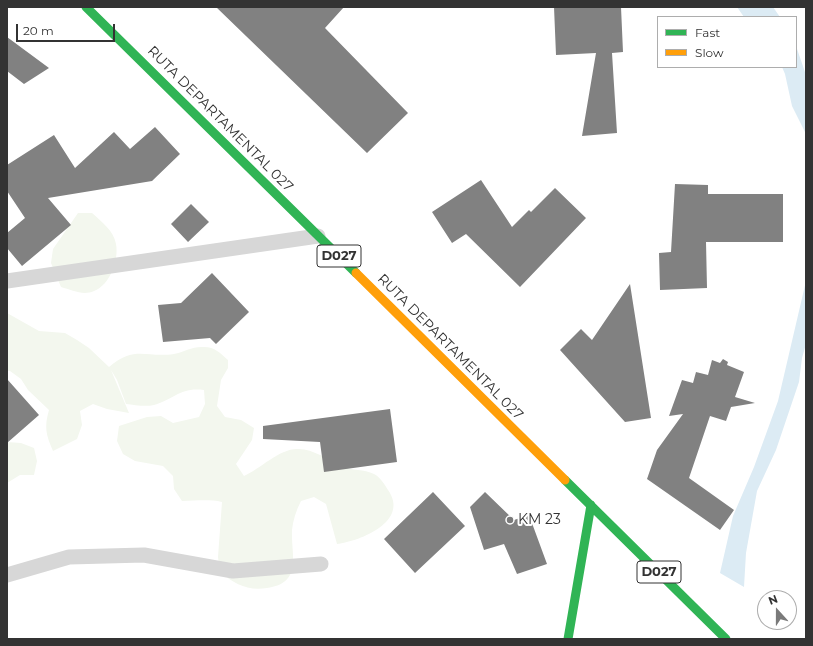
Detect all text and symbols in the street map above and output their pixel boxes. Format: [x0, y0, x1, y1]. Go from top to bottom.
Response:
scale bar [18, 16, 117, 42]
legend [657, 16, 797, 68]
text: 20 m [23, 23, 54, 38]
text: Fast [695, 25, 720, 40]
street label: RUTA DEPARTAMENTAL 027 [144, 43, 296, 195]
text: Slow [695, 45, 724, 60]
road number: D027 [317, 245, 361, 267]
street label: RUTA DEPARTAMENTAL 027 [374, 271, 526, 423]
place label: KM 23 [518, 512, 561, 528]
marker: KM 23 [505, 515, 515, 525]
road number: D027 [637, 561, 681, 583]
north arrow [757, 590, 797, 630]
text: N [766, 592, 780, 608]

